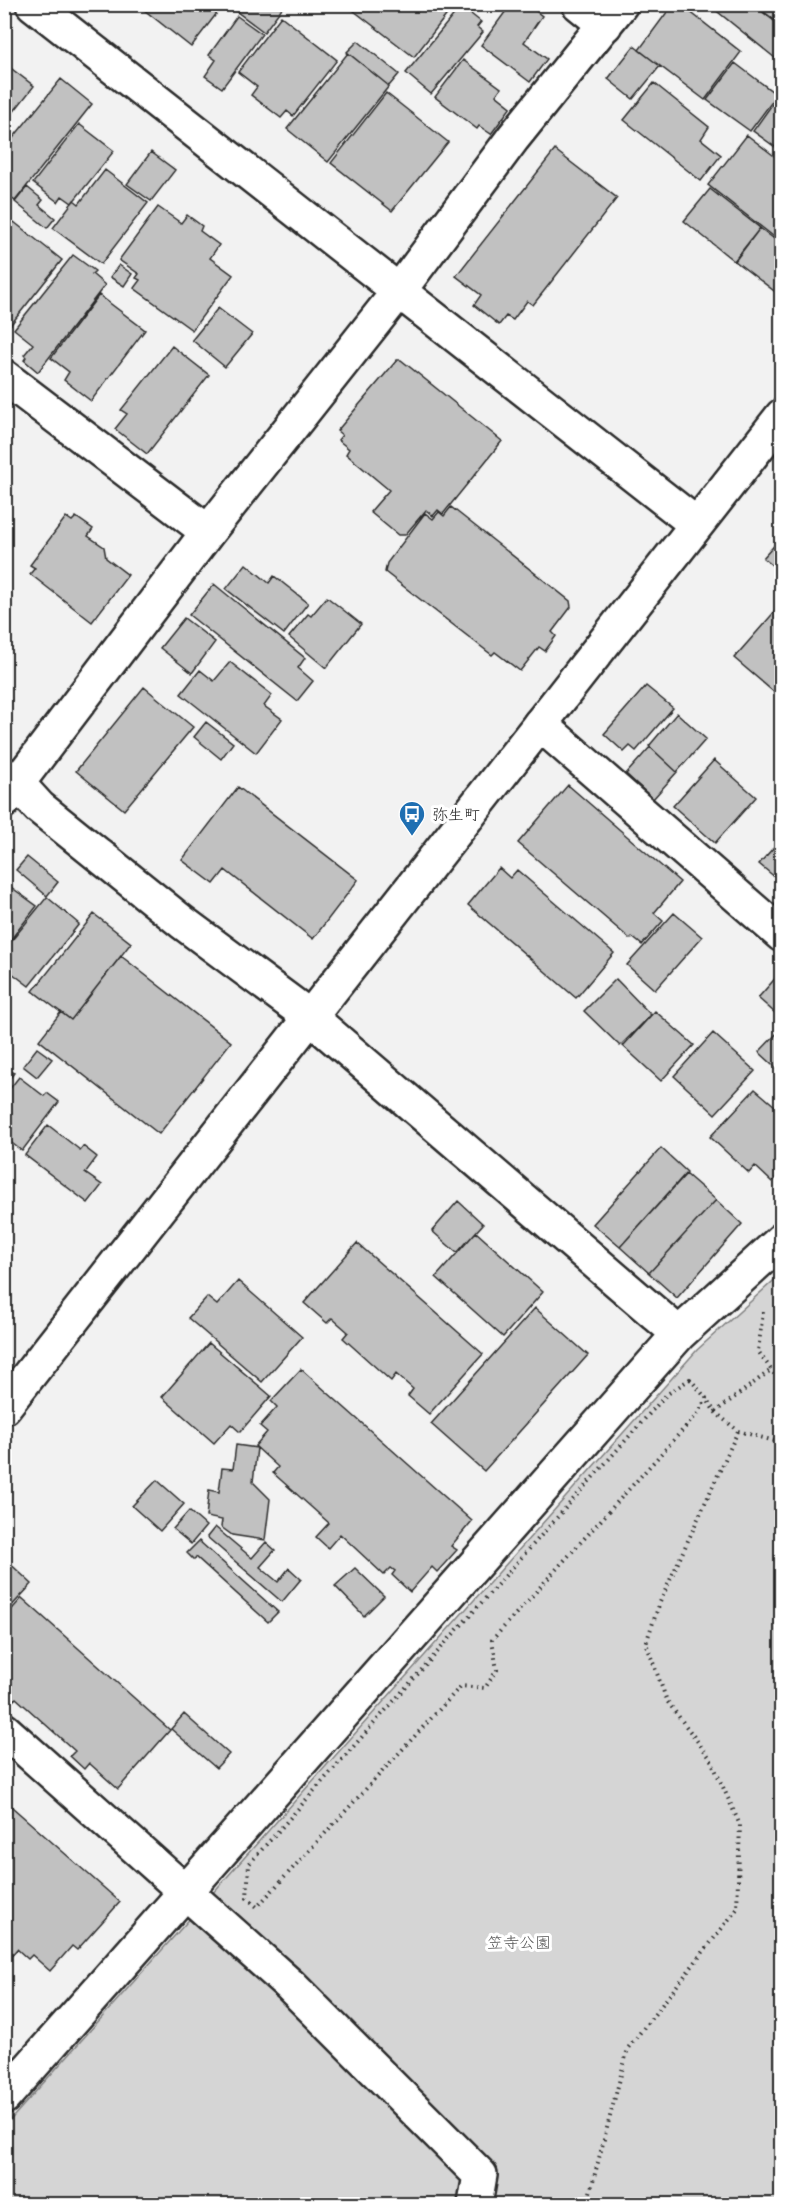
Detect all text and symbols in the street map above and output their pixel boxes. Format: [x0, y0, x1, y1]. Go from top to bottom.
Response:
bus stop icon: 弥生町 [397, 799, 427, 837]
place label: 弥生町 [432, 803, 480, 828]
park label: 笠寺公園 [487, 1931, 551, 1956]

